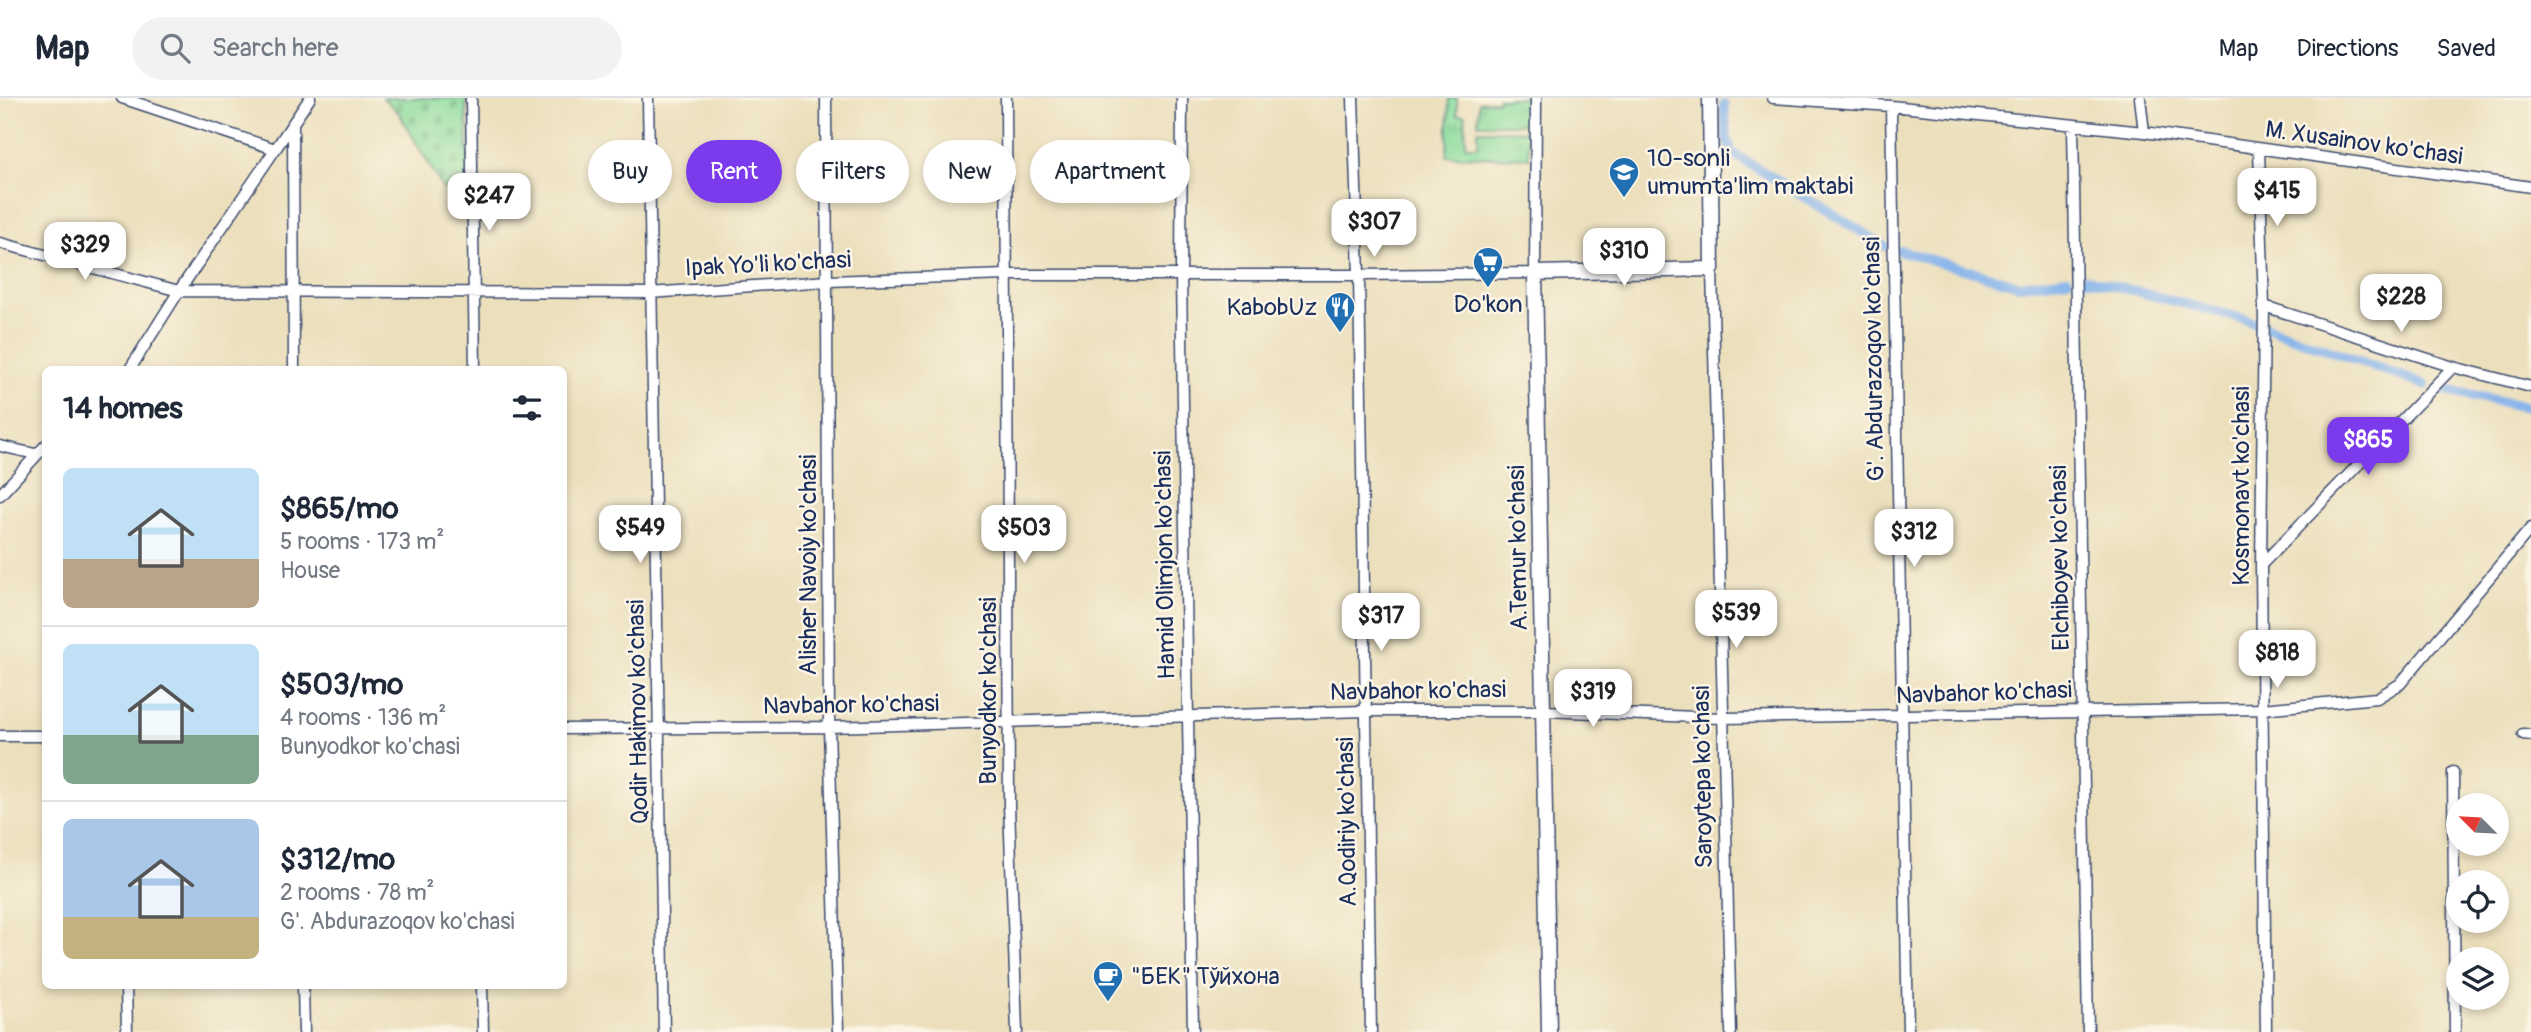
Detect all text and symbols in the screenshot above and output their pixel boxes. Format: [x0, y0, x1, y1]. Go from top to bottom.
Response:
search box [132, 17, 622, 80]
text: Map [35, 28, 90, 69]
icon: search [156, 29, 194, 67]
text: Search here [212, 32, 339, 64]
text: Map [2219, 34, 2259, 63]
text: Directions [2297, 34, 2398, 63]
text: Saved [2436, 34, 2496, 63]
street label: M. Xusainov ko'chasi [2264, 115, 2464, 171]
chip: Buy [588, 140, 672, 203]
chip: Rent [686, 140, 782, 203]
chip: Filters [796, 140, 909, 203]
chip: New [923, 140, 1016, 203]
chip: Apartment [1030, 140, 1190, 203]
place label: 10-sonli umumta'lim maktabi [1647, 144, 1853, 201]
school or university icon: 10-sonli umumta'lim maktabi [1607, 155, 1641, 199]
pin: $415 [2236, 169, 2318, 228]
pin: $247 [448, 174, 530, 233]
text: $415 [2253, 176, 2301, 205]
text: $247 [464, 181, 514, 210]
pin: $307 [1333, 200, 1415, 259]
text: $307 [1347, 207, 1401, 236]
pin: $329 [44, 222, 126, 282]
pin: $310 [1583, 228, 1665, 288]
text: $329 [60, 230, 110, 259]
text: $310 [1599, 236, 1649, 265]
street label: G'. Abdurazoqov ko'chasi [1857, 236, 1891, 482]
street label: Ipak Yo'li ko'chasi [684, 245, 852, 283]
supermarket icon: Do'kon [1471, 245, 1505, 289]
pin: $228 [2360, 274, 2442, 334]
text: $228 [2376, 282, 2426, 311]
restaurant icon: KabobUz [1323, 290, 1357, 334]
place label: Do'kon [1454, 290, 1522, 319]
place label: KabobUz [1227, 293, 1317, 322]
street label: Kosmonavt ko'chasi [2227, 386, 2256, 586]
icon: filters [508, 389, 546, 427]
text: 14 homes [63, 390, 183, 427]
pin: $865 [2327, 418, 2409, 477]
text: $865 [2343, 425, 2393, 454]
street label: Hamid Olimjon ko'chasi [1149, 450, 1181, 680]
street label: Alisher Navoiy ko'chasi [794, 454, 823, 676]
street label: A.Temur ko'chasi [1502, 465, 1534, 631]
street label: Elchiboyev ko'chasi [2044, 465, 2076, 651]
text: $865/mo [280, 490, 399, 527]
icon: home [119, 496, 203, 580]
pin: $549 [599, 505, 681, 565]
pin: $503 [983, 505, 1065, 565]
pin: $312 [1873, 510, 1955, 569]
text: $549 [615, 513, 665, 542]
text: $503 [997, 513, 1051, 542]
text: $312 [1890, 517, 1938, 546]
text: 5 rooms · 173 m² [280, 527, 444, 556]
text: House [280, 556, 340, 585]
pin: $539 [1695, 590, 1777, 650]
pin: $317 [1340, 594, 1422, 653]
street label: Bunyodkor ko'chasi [974, 597, 1003, 785]
text: $539 [1711, 598, 1761, 627]
street label: Qodir Hakimov ko'chasi [622, 599, 654, 825]
text: $317 [1358, 601, 1404, 630]
pin: $818 [2236, 630, 2318, 690]
text: $818 [2255, 638, 2299, 667]
text: $503/mo [280, 666, 403, 703]
pin: $319 [1552, 670, 1634, 729]
icon: home [119, 672, 203, 756]
street label: Navbahor ko'chasi [1330, 675, 1506, 707]
street label: Navbahor ko'chasi [1895, 675, 2073, 711]
text: $319 [1570, 677, 1616, 706]
street label: Saroytepa ko'chasi [1687, 685, 1719, 869]
street label: Navbahor ko'chasi [763, 689, 939, 721]
text: 4 rooms · 136 m² [280, 703, 446, 732]
text: Bunyodkor ko'chasi [280, 732, 460, 761]
street label: A.Qodiriy ko'chasi [1331, 737, 1363, 907]
north arrow [2446, 793, 2510, 856]
map controls [2446, 793, 2509, 1010]
text: $312/mo [280, 841, 395, 878]
icon: home [119, 847, 203, 931]
button: locate [2446, 870, 2509, 933]
text: 2 rooms · 78 m² [280, 878, 434, 907]
text: G'. Abdurazoqov ko'chasi [280, 907, 515, 936]
button: layers [2446, 947, 2509, 1010]
cafe icon: "БЕК" Тўйхона [1091, 959, 1125, 1003]
place label: "БЕК" Тўйхона [1131, 962, 1280, 991]

